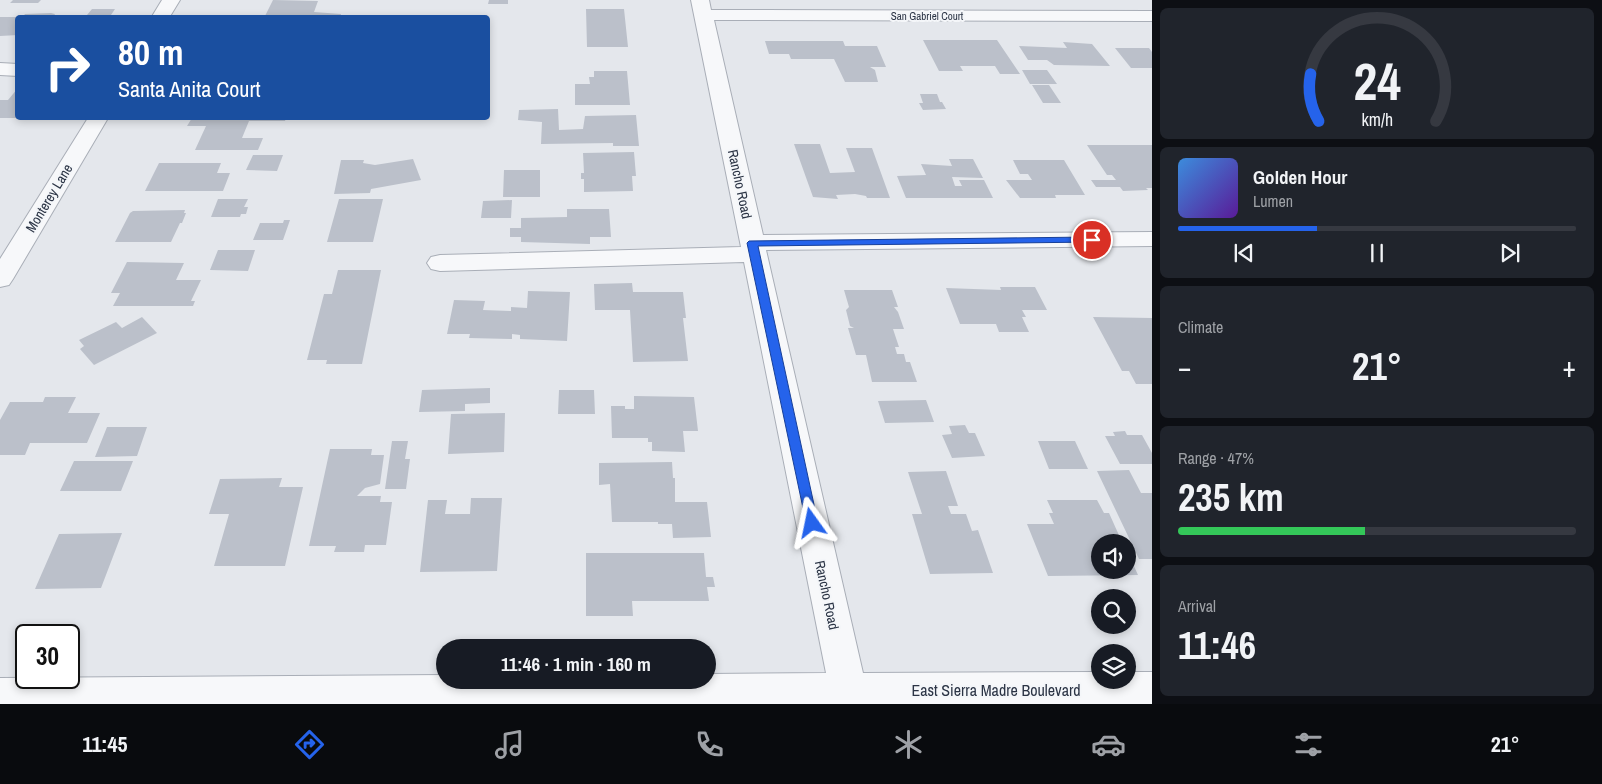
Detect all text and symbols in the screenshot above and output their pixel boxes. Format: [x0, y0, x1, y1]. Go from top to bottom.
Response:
street label: San Gabriel Court [891, 9, 964, 23]
text: 80 m [118, 29, 183, 76]
icon: right [35, 35, 100, 100]
text: 24 [1353, 46, 1401, 116]
text: Santa Anita Court [118, 74, 260, 104]
text: km/h [1361, 108, 1393, 132]
street label: Rancho Road [724, 148, 756, 220]
street label: Monterey Lane [22, 161, 76, 235]
text: Golden Hour [1253, 164, 1347, 190]
text: Lumen [1253, 190, 1293, 212]
pin [1071, 219, 1113, 261]
icon: arrive [1078, 226, 1106, 254]
icon: previous [1230, 239, 1258, 267]
icon: pause [1363, 239, 1391, 267]
icon: next [1496, 239, 1524, 267]
text: Climate [1178, 316, 1223, 338]
text: 21° [1352, 341, 1402, 392]
text: − [1178, 348, 1191, 386]
text: + [1563, 348, 1576, 386]
text: Range · 47% [1178, 447, 1254, 469]
text: 235 km [1178, 472, 1284, 523]
position arrow [785, 496, 837, 548]
map controls [1091, 534, 1136, 689]
button: sound [1091, 534, 1136, 579]
street label: Rancho Road [811, 559, 843, 631]
button: search [1091, 589, 1136, 634]
text: Arrival [1178, 595, 1216, 617]
text: 11:46 [1178, 620, 1256, 671]
speed limit sign: 30 [15, 624, 80, 689]
button: layers [1091, 644, 1136, 689]
text: 11:46 · 1 min · 160 m [501, 651, 651, 677]
street label: East Sierra Madre Boulevard [911, 679, 1081, 701]
icon: directions [292, 727, 327, 762]
icon: music [492, 727, 527, 762]
icon: phone [692, 727, 727, 762]
icon: climate [891, 727, 926, 762]
icon: car [1091, 727, 1126, 762]
icon: filters [1291, 727, 1326, 762]
text: 11:45 [82, 729, 128, 759]
text: 21° [1491, 729, 1520, 759]

